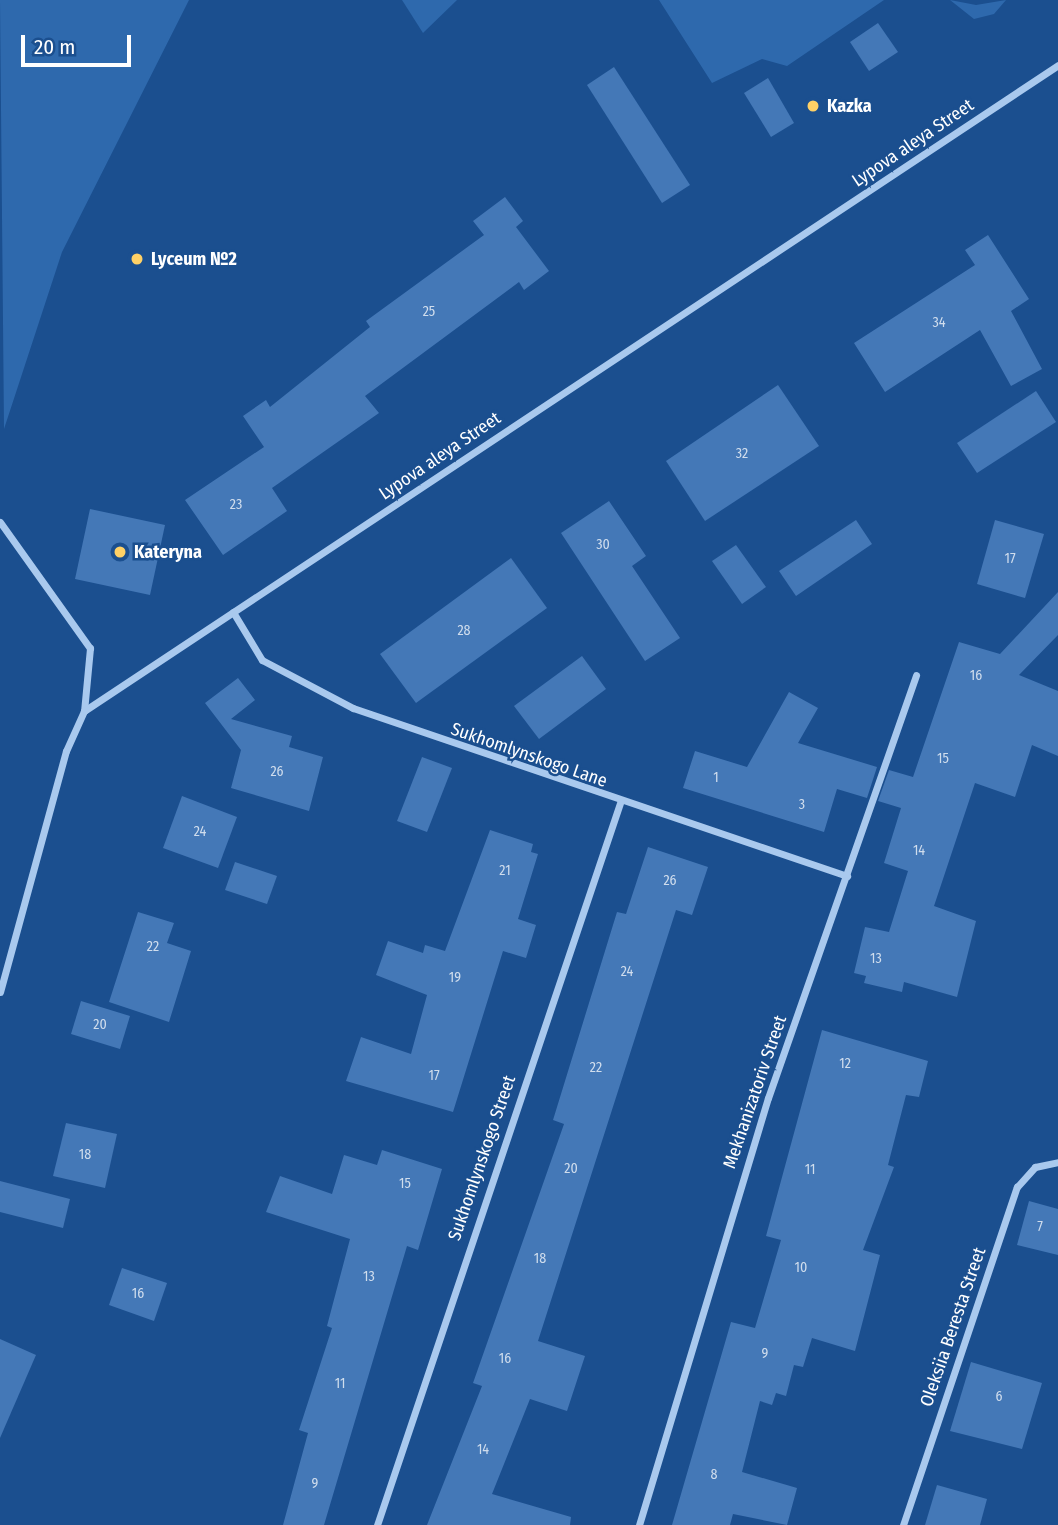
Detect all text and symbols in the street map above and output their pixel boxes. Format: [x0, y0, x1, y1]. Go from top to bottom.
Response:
scale bar [24, 21, 135, 65]
text: 20 m [34, 34, 75, 60]
street label: Lypova aleya Street [848, 94, 978, 192]
place label: Kazka [827, 95, 872, 117]
marker: Kazka [805, 98, 821, 114]
place label: Lyceum №2 [151, 248, 237, 270]
marker: Lyceum №2 [129, 251, 145, 267]
house number: 25 [423, 304, 435, 320]
house number: 34 [932, 315, 946, 331]
street label: Lypova aleya Street [375, 407, 505, 505]
house number: 32 [736, 446, 748, 462]
house number: 23 [230, 497, 242, 513]
house number: 30 [596, 537, 610, 553]
place label: Kateryna [134, 541, 202, 563]
marker: Kateryna [112, 544, 128, 560]
house number: 17 [1004, 551, 1016, 567]
house number: 28 [457, 623, 471, 639]
house number: 16 [970, 668, 982, 684]
street label: Sukhomlynskogo Lane [448, 718, 610, 792]
house number: 15 [937, 751, 949, 767]
house number: 26 [270, 764, 284, 780]
house number: 1 [713, 770, 719, 786]
house number: 3 [799, 797, 805, 813]
house number: 24 [194, 824, 206, 840]
house number: 14 [913, 843, 925, 859]
house number: 21 [499, 863, 511, 879]
house number: 26 [663, 873, 677, 889]
house number: 22 [147, 939, 159, 955]
house number: 13 [870, 951, 882, 967]
house number: 24 [621, 964, 633, 980]
house number: 19 [449, 970, 461, 986]
street label: Mekhanizatoriv Street [719, 1013, 791, 1171]
house number: 20 [93, 1017, 107, 1033]
house number: 12 [839, 1056, 851, 1072]
house number: 22 [590, 1060, 602, 1076]
house number: 17 [428, 1068, 440, 1084]
street label: Sukhomlynskogo Street [444, 1073, 520, 1243]
house number: 18 [79, 1147, 91, 1163]
house number: 20 [564, 1161, 578, 1177]
house number: 11 [805, 1162, 815, 1178]
house number: 15 [399, 1176, 411, 1192]
house number: 7 [1037, 1219, 1043, 1235]
street label: Oleksiia Beresta Street [916, 1244, 990, 1410]
house number: 18 [534, 1251, 546, 1267]
house number: 10 [795, 1260, 807, 1276]
house number: 13 [363, 1269, 375, 1285]
house number: 16 [132, 1286, 144, 1302]
house number: 9 [762, 1346, 768, 1362]
house number: 16 [499, 1351, 511, 1367]
house number: 11 [335, 1376, 345, 1392]
house number: 6 [996, 1389, 1002, 1405]
house number: 14 [477, 1442, 489, 1458]
house number: 8 [711, 1467, 717, 1483]
house number: 9 [312, 1476, 318, 1492]

